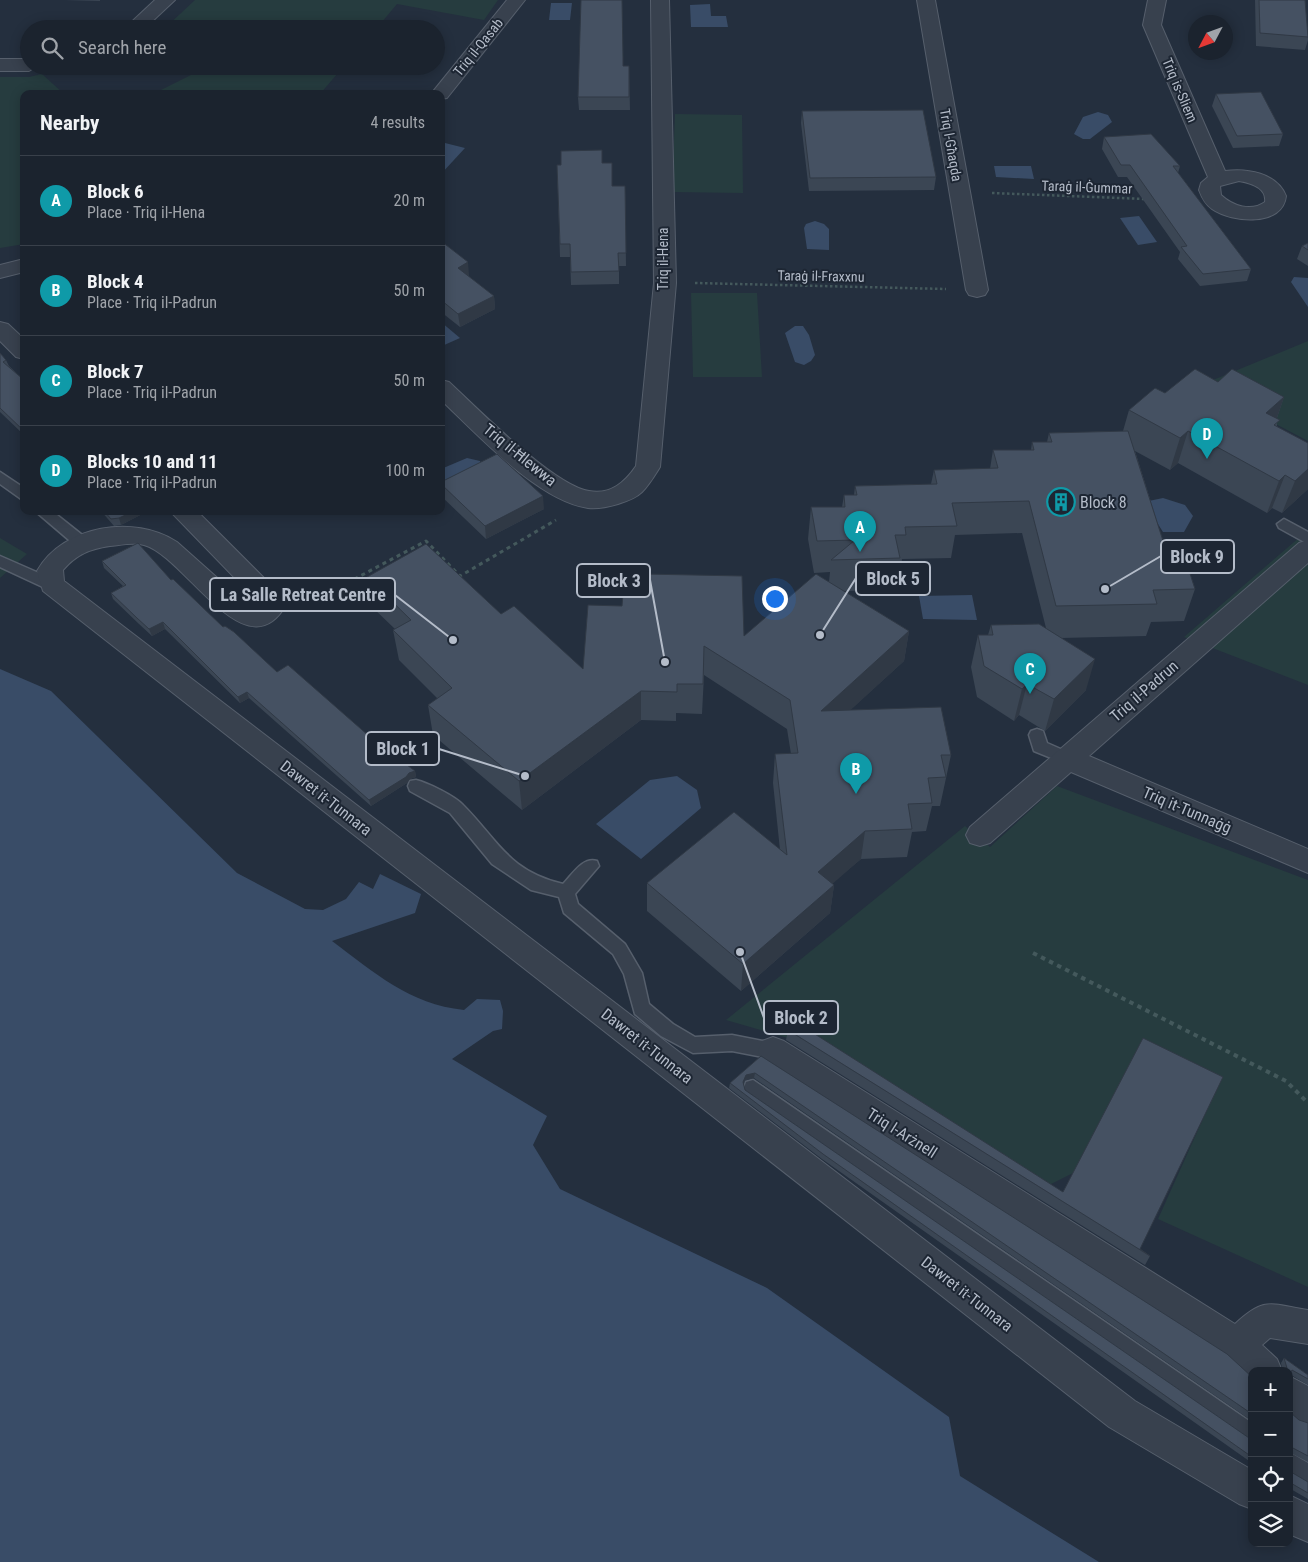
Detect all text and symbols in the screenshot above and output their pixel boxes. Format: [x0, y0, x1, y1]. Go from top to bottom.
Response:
street label: Triq il-Qasab [450, 15, 506, 79]
north arrow [1188, 15, 1233, 60]
search box [20, 20, 445, 75]
icon: search [38, 34, 66, 62]
text: Search here [78, 36, 166, 59]
street label: Triq is-Sliem [1159, 55, 1201, 125]
street label: Triq l-Għaqda [937, 107, 965, 183]
text: Nearby [40, 111, 99, 135]
text: 4 results [370, 113, 425, 132]
street label: Taraġ il-Ġummar [1041, 176, 1133, 197]
text: Block 6 [87, 180, 144, 203]
text: A [51, 191, 61, 210]
text: 20 m [393, 191, 425, 210]
text: Place · Triq il-Hena [87, 203, 205, 222]
street label: Triq il-Hena [655, 227, 671, 291]
street label: Taraġ il-Fraxxnu [777, 267, 865, 285]
text: Block 4 [87, 270, 144, 293]
text: B [52, 281, 60, 300]
text: 50 m [393, 281, 425, 300]
text: Place · Triq il-Padrun [87, 293, 217, 312]
text: Block 7 [87, 360, 144, 383]
text: C [51, 371, 61, 390]
text: 50 m [393, 371, 425, 390]
text: Place · Triq il-Padrun [87, 383, 217, 402]
pin: D [1191, 418, 1223, 459]
street label: Triq il-Ħlewwa [480, 420, 560, 490]
text: Blocks 10 and 11 [87, 450, 218, 473]
text: D [51, 461, 61, 480]
text: 100 m [386, 461, 425, 480]
text: Place · Triq il-Padrun [87, 473, 217, 492]
building icon: Block 8 [1046, 487, 1076, 517]
place label: Block 8 [1080, 493, 1127, 512]
pin: A [844, 511, 876, 552]
callout: Block 9 [1161, 540, 1234, 573]
text: Block 9 [1170, 546, 1224, 567]
callout: Block 5 [856, 562, 930, 595]
callout: Block 3 [577, 564, 650, 597]
text: Block 5 [866, 568, 920, 589]
text: Block 3 [587, 570, 641, 591]
callout: La Salle Retreat Centre [210, 578, 395, 611]
text: La Salle Retreat Centre [220, 584, 386, 605]
your location [762, 586, 788, 612]
pin: C [1014, 653, 1046, 694]
street label: Triq il-Padrun [1106, 656, 1182, 726]
callout: Block 1 [366, 732, 439, 765]
text: Block 1 [376, 738, 430, 759]
pin: B [840, 753, 872, 794]
street label: Dawret it-Tunnara [276, 756, 376, 840]
street label: Triq it-Tunnaġġ [1140, 783, 1234, 837]
callout: Block 2 [764, 1001, 838, 1034]
street label: Dawret it-Tunnara [597, 1004, 697, 1088]
text: Block 2 [774, 1007, 828, 1028]
street label: Triq l-Arżnell [863, 1104, 941, 1162]
street label: Dawret it-Tunnara [917, 1252, 1017, 1336]
map controls [1248, 1367, 1293, 1547]
button: + [1248, 1367, 1293, 1412]
button: − [1248, 1412, 1293, 1457]
button: locate [1248, 1457, 1293, 1502]
button: layers [1248, 1502, 1293, 1547]

